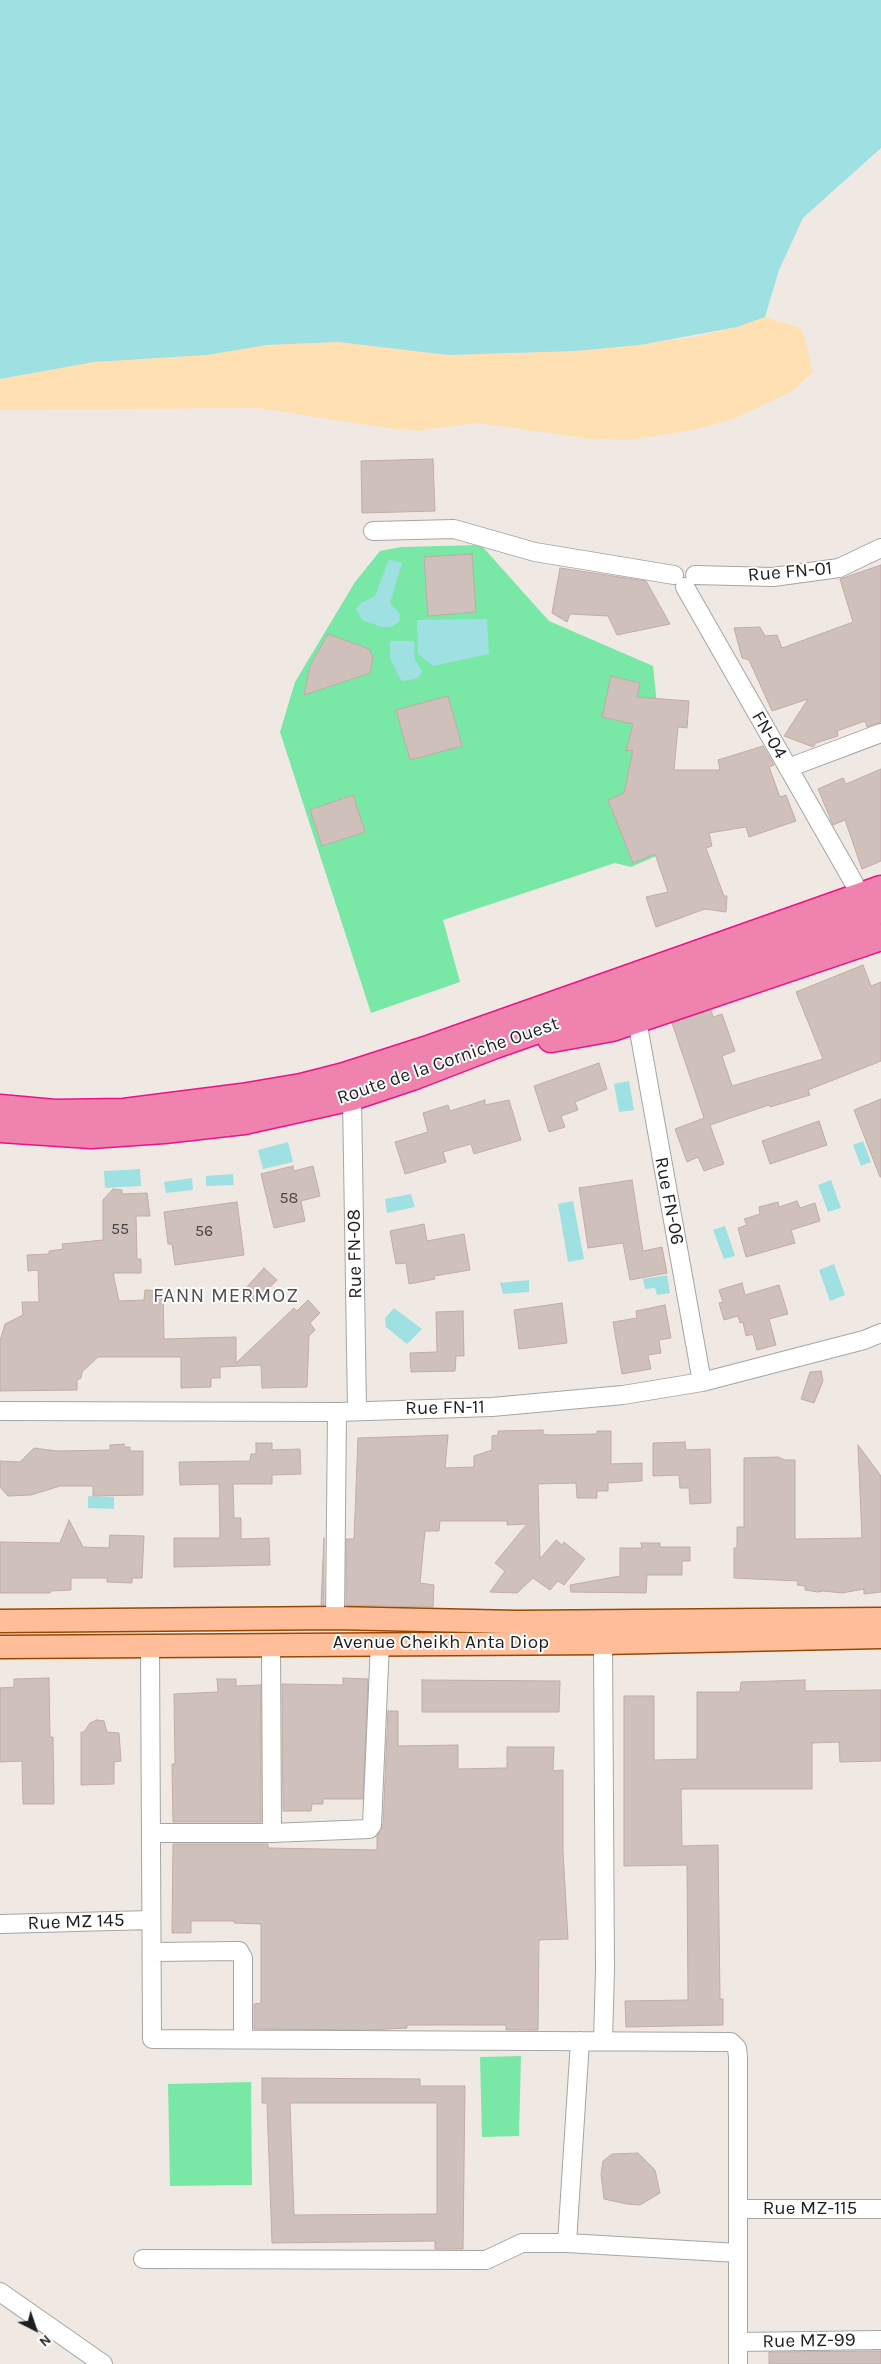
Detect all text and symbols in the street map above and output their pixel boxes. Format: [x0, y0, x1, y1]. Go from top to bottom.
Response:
street label: Rue FN-01 [747, 557, 833, 587]
street label: FN-04 [746, 707, 792, 763]
street label: Route de la Corniche Ouest [334, 1012, 562, 1110]
street label: Rue FN-06 [649, 1155, 689, 1247]
house number: 58 [280, 1188, 298, 1208]
street label: Rue FN-08 [343, 1209, 367, 1299]
house number: 55 [111, 1219, 129, 1239]
house number: 56 [195, 1221, 213, 1241]
district label: FANN MERMOZ [152, 1284, 300, 1308]
street label: Rue FN-11 [405, 1396, 485, 1420]
street label: Avenue Cheikh Anta Diop [333, 1632, 549, 1654]
street label: Rue MZ 145 [27, 1909, 125, 1935]
street label: Rue MZ-115 [763, 2198, 857, 2220]
north arrow [10, 2304, 60, 2354]
street label: Rue MZ-99 [762, 2329, 856, 2353]
text: N [36, 2331, 55, 2350]

